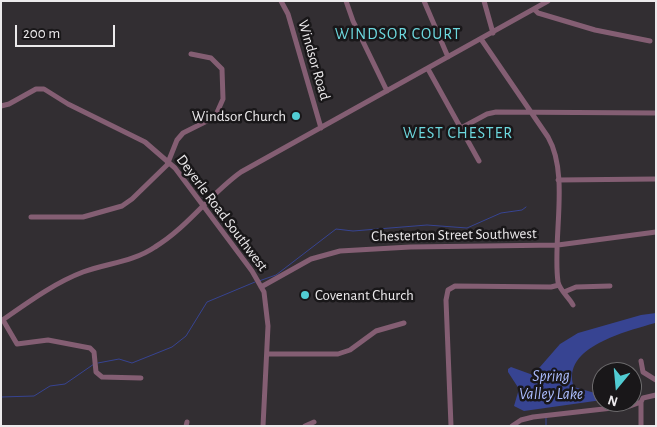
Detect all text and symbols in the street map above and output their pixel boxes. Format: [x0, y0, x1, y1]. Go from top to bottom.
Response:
scale bar [18, 15, 118, 47]
street label: Windsor Road [294, 18, 334, 102]
district label: WINDSOR COURT [333, 24, 463, 44]
text: 200 m [23, 26, 60, 41]
place label: Windsor Church [192, 107, 286, 125]
marker: Windsor Church [290, 110, 302, 122]
district label: WEST CHESTER [401, 123, 515, 143]
street label: Deyerle Road Southwest [172, 151, 272, 275]
street label: Chesterton Street Southwest [371, 225, 537, 245]
place label: Covenant Church [315, 286, 414, 304]
marker: Covenant Church [299, 289, 311, 301]
north arrow [592, 362, 642, 412]
water label: Spring Valley Lake [519, 366, 583, 404]
text: N [606, 392, 620, 409]

